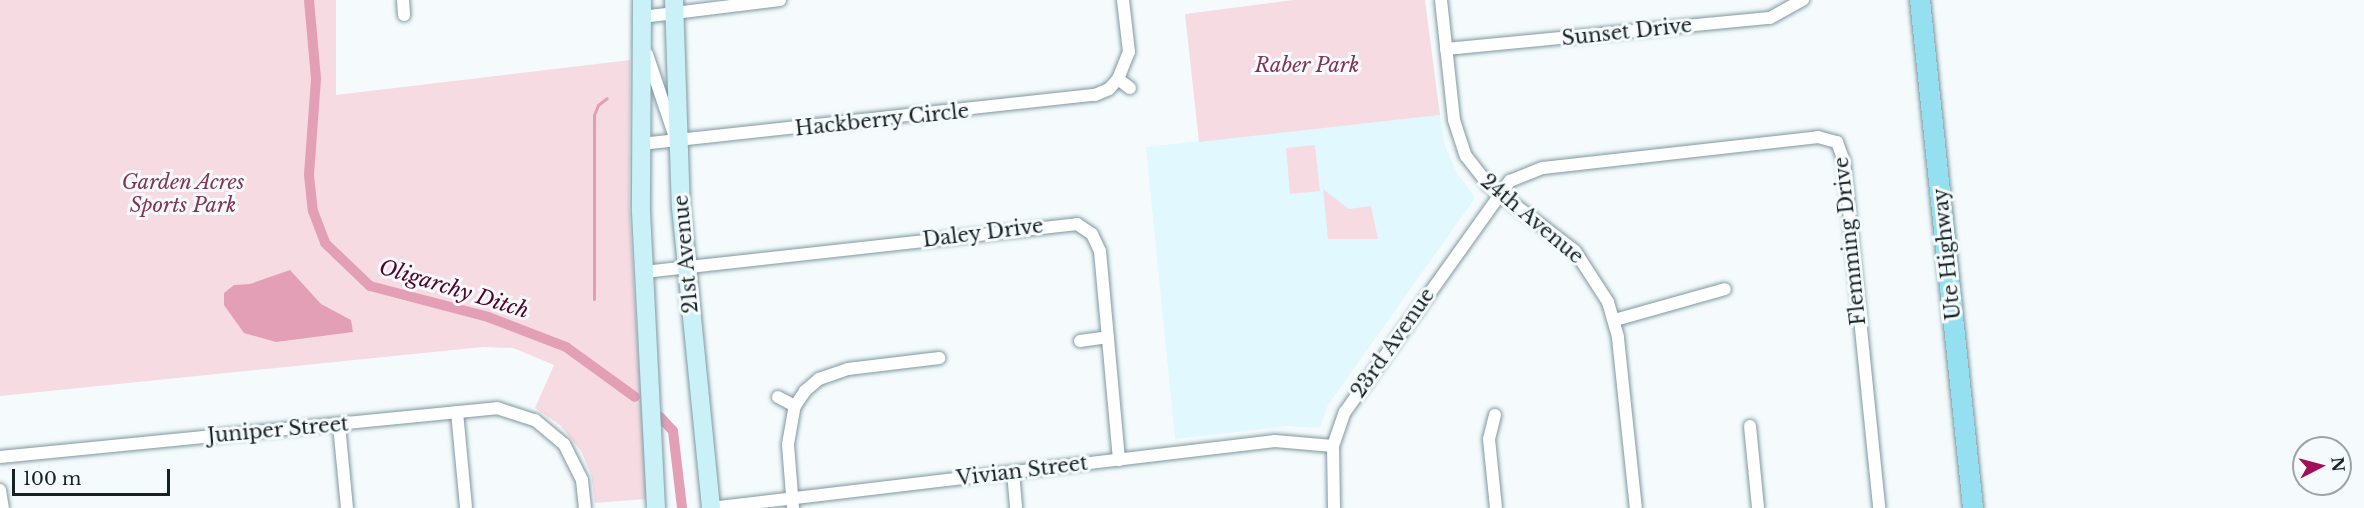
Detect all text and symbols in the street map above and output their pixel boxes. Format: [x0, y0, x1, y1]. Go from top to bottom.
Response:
street label: Sunset Drive [1561, 13, 1693, 51]
park label: Raber Park [1255, 53, 1359, 77]
street label: Hackberry Circle [793, 99, 971, 141]
street label: Flemming Drive [1829, 155, 1871, 327]
street label: 24th Avenue [1476, 169, 1588, 269]
park label: Garden Acres Sports Park [121, 171, 245, 218]
street label: Ute Highway [1928, 187, 1966, 321]
street label: 21st Avenue [669, 193, 703, 315]
street label: Daley Drive [921, 214, 1045, 252]
water label: Oligarchy Ditch [376, 254, 532, 324]
street label: 23rd Avenue [1346, 283, 1440, 403]
street label: Juniper Street [206, 412, 350, 448]
north arrow [2292, 436, 2352, 496]
street label: Vivian Street [955, 451, 1089, 491]
text: N [2327, 456, 2349, 473]
scale bar [15, 457, 172, 495]
text: 100 m [23, 468, 81, 490]

